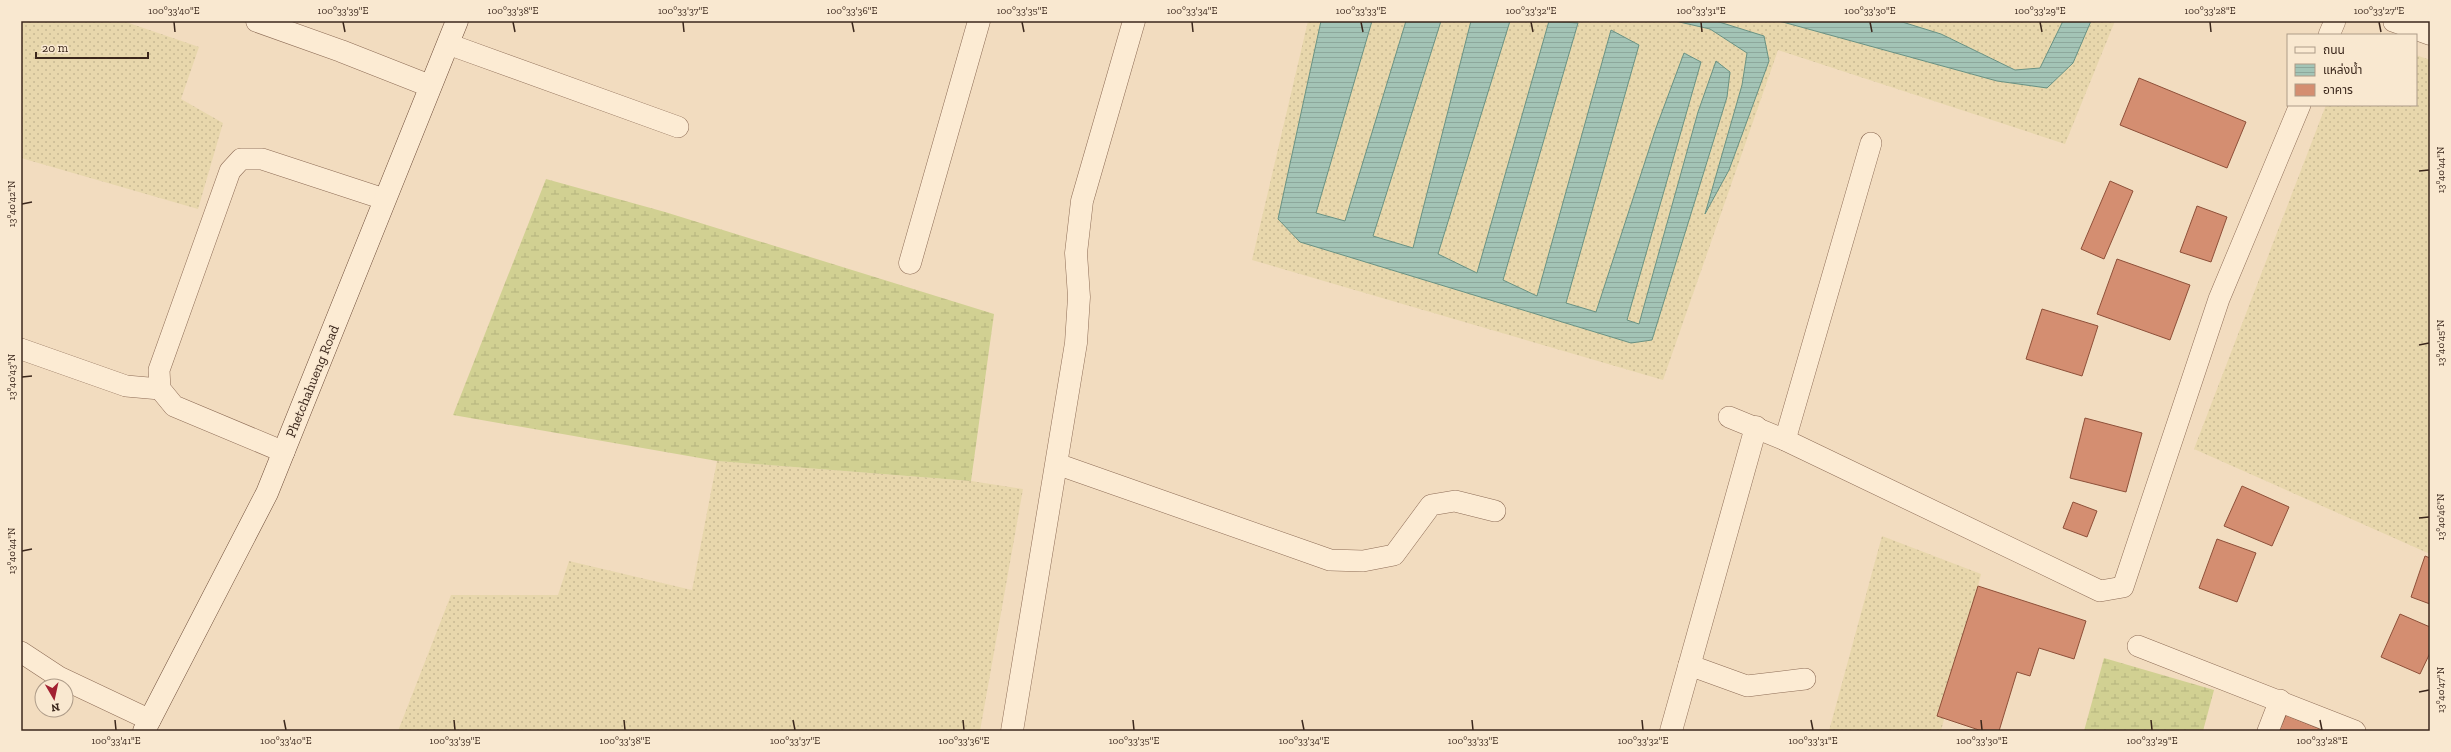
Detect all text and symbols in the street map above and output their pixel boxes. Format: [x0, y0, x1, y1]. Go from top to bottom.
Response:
text: 100°33'40"E [148, 5, 200, 17]
text: 100°33'39"E [318, 5, 369, 17]
text: 100°33'38"E [488, 5, 539, 17]
text: 100°33'37"E [658, 5, 708, 17]
text: 100°33'36"E [827, 5, 878, 17]
text: 100°33'35"E [997, 5, 1047, 17]
text: 100°33'34"E [1167, 5, 1217, 17]
text: 100°33'33"E [1336, 5, 1386, 17]
text: 100°33'32"E [1506, 5, 1556, 17]
text: 100°33'31"E [1676, 5, 1726, 17]
text: 100°33'30"E [1844, 5, 1896, 17]
text: 100°33'29"E [2014, 5, 2066, 17]
text: 100°33'28"E [2184, 5, 2236, 17]
text: 100°33'27"E [2354, 5, 2404, 17]
scale bar [36, 34, 148, 60]
legend [2287, 34, 2417, 106]
text: 20 m [42, 41, 69, 55]
text: ถนน [2323, 43, 2345, 57]
text: แหล่งน้ำ [2323, 61, 2362, 77]
text: อาคาร [2323, 83, 2353, 97]
text: 13°40'44"N [2435, 146, 2447, 193]
text: 13°40'42"N [6, 180, 18, 227]
text: 13°40'45"N [2435, 319, 2447, 366]
street label: Phetchahueng Road [282, 322, 343, 440]
text: 13°40'43"N [6, 353, 18, 400]
text: 13°40'46"N [2435, 493, 2447, 540]
text: 13°40'44"N [6, 527, 18, 574]
text: 13°40'47"N [2435, 666, 2447, 713]
north arrow [34, 678, 74, 718]
text: N [50, 700, 61, 715]
text: 100°33'41"E [91, 735, 141, 747]
text: 100°33'40"E [260, 735, 312, 747]
text: 100°33'39"E [430, 735, 481, 747]
text: 100°33'38"E [600, 735, 651, 747]
text: 100°33'37"E [770, 735, 820, 747]
text: 100°33'36"E [939, 735, 990, 747]
text: 100°33'35"E [1109, 735, 1159, 747]
text: 100°33'34"E [1279, 735, 1329, 747]
text: 100°33'33"E [1448, 735, 1498, 747]
text: 100°33'32"E [1618, 735, 1668, 747]
text: 100°33'31"E [1788, 735, 1838, 747]
text: 100°33'30"E [1956, 735, 2008, 747]
text: 100°33'29"E [2126, 735, 2178, 747]
text: 100°33'28"E [2296, 735, 2348, 747]

